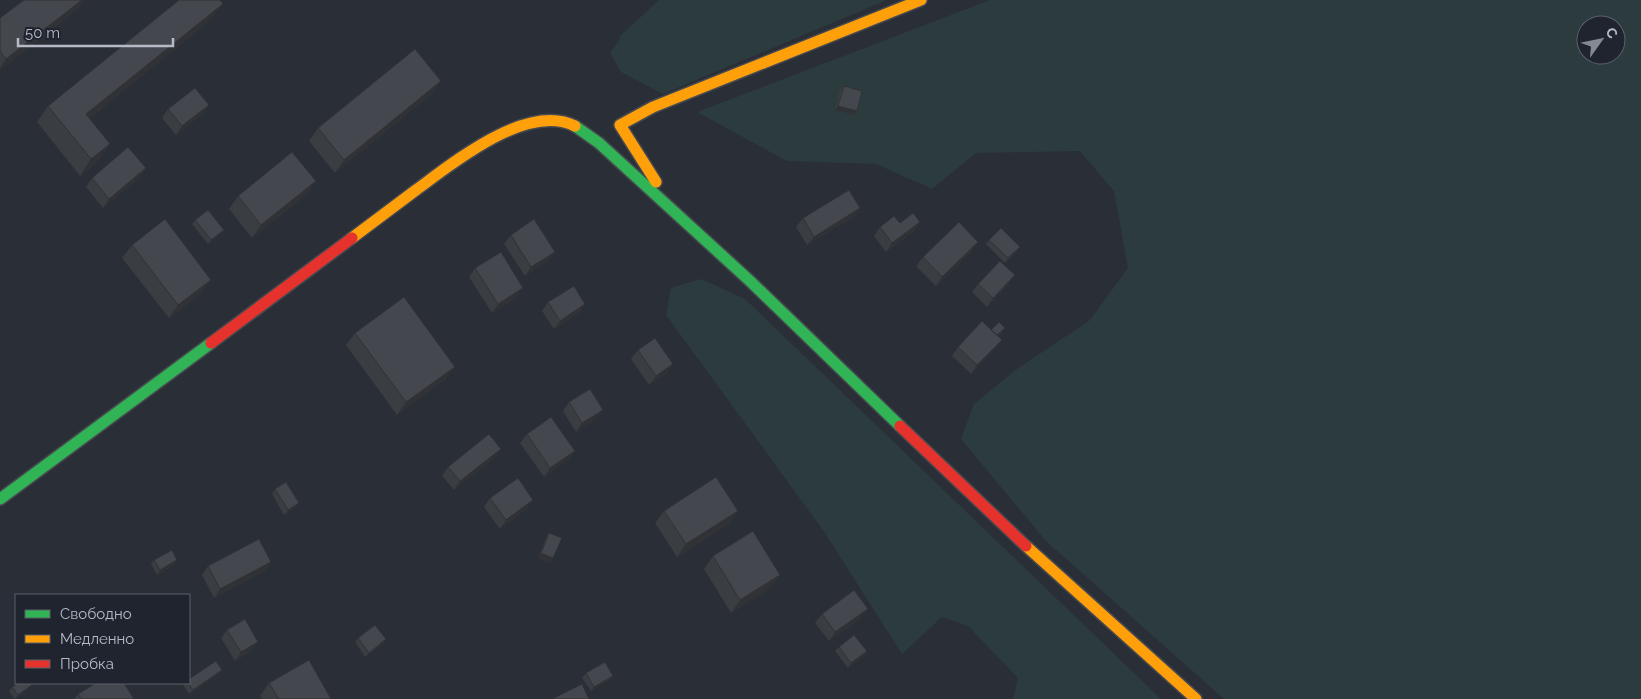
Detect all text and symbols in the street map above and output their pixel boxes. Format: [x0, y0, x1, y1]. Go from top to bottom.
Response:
scale bar [18, 15, 172, 47]
north arrow [1576, 15, 1626, 65]
text: 50 m [25, 24, 60, 42]
text: С [1603, 25, 1621, 42]
legend [15, 594, 190, 684]
text: Свободно [60, 605, 132, 623]
text: Медленно [60, 630, 134, 648]
text: Пробка [60, 655, 114, 673]

